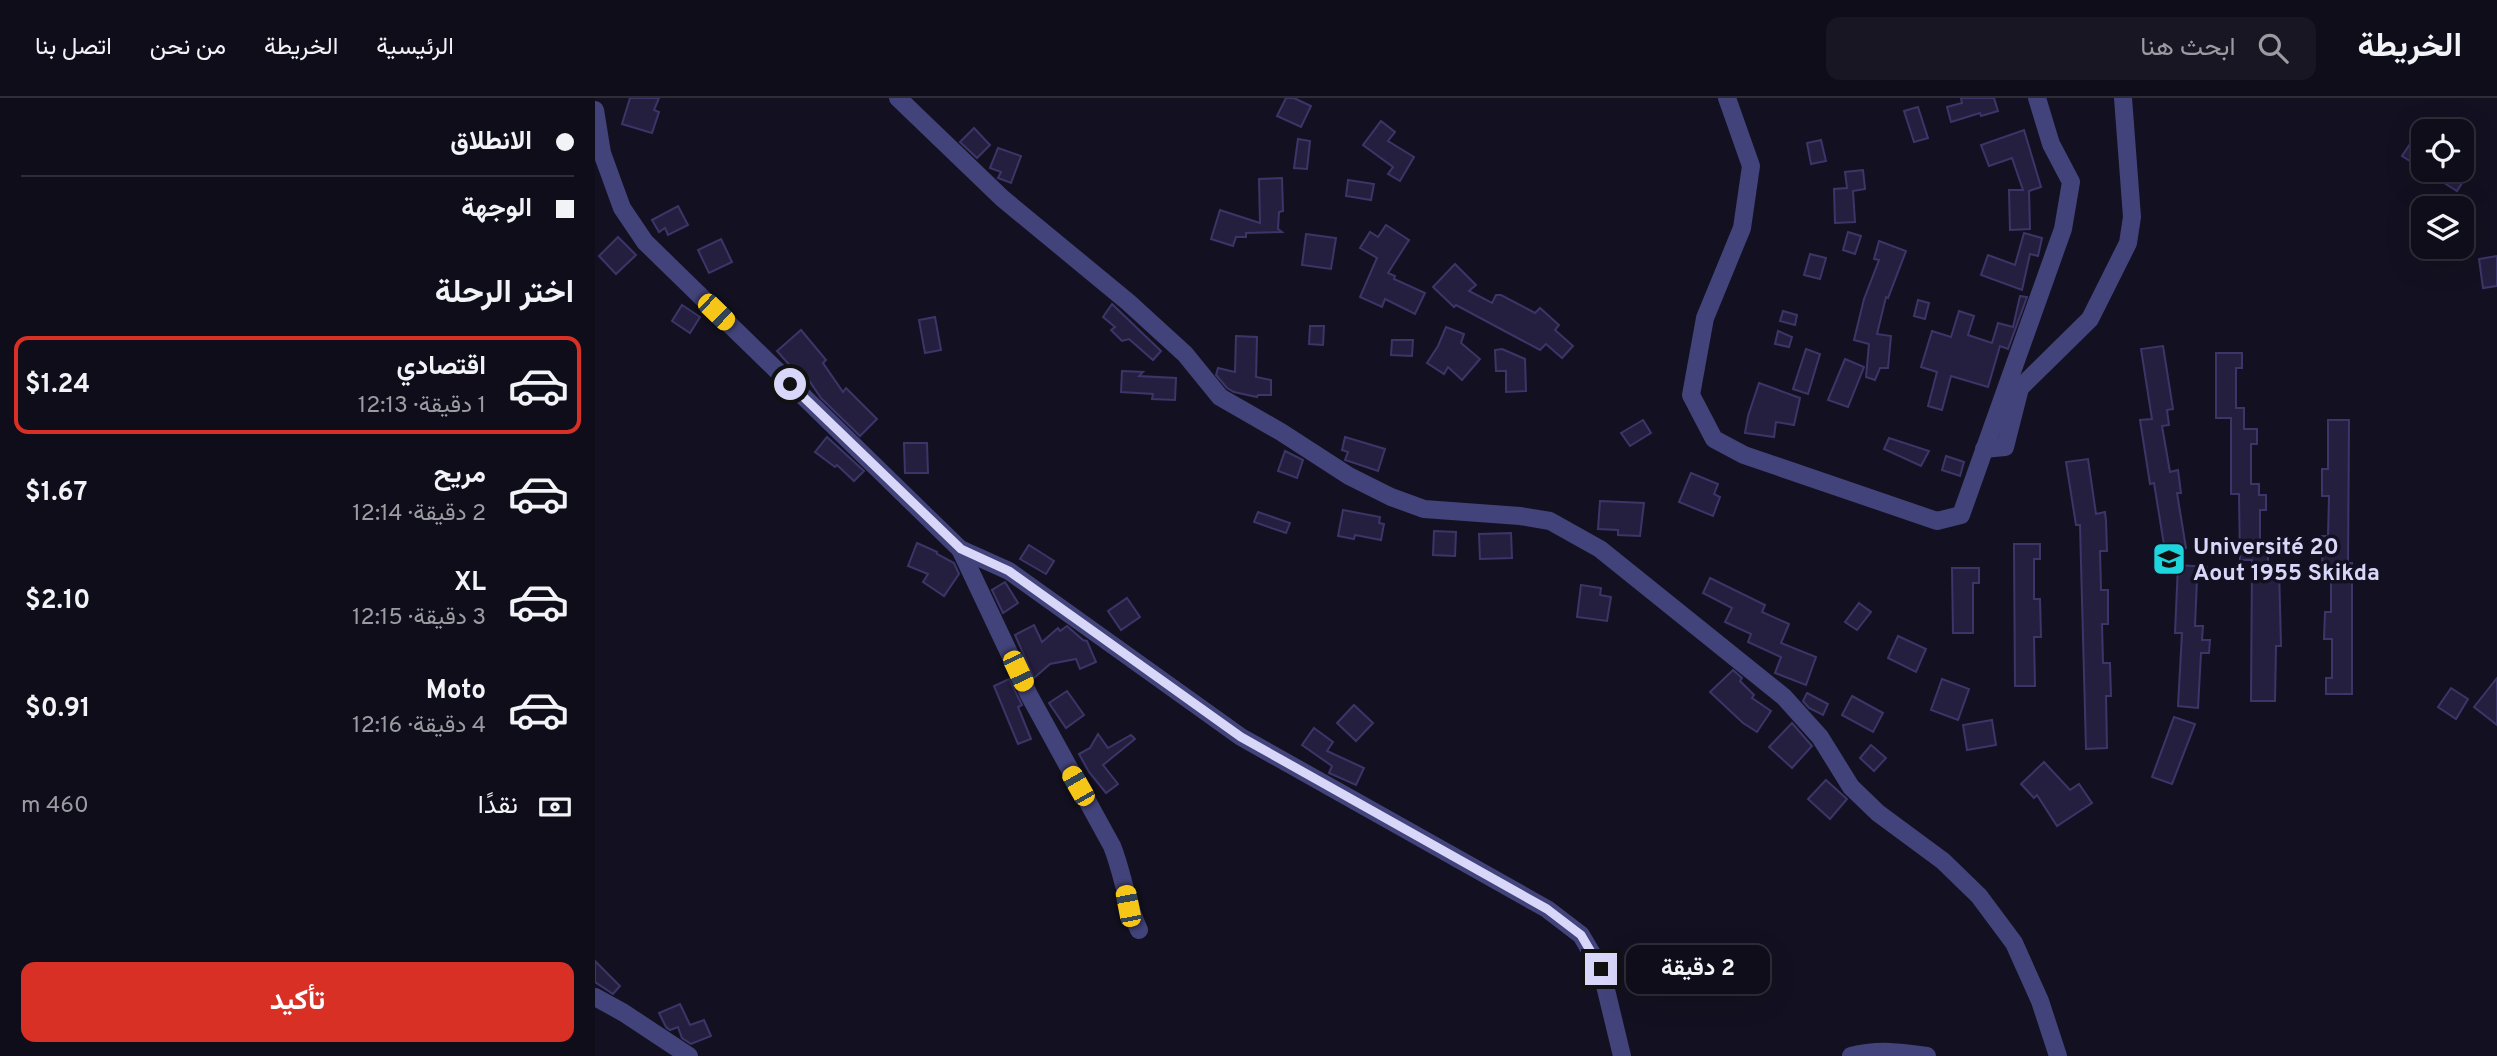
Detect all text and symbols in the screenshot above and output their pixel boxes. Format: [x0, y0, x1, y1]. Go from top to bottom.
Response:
search box [1826, 17, 2316, 80]
text: الخريطة [2358, 27, 2462, 69]
icon: search [2254, 29, 2292, 67]
text: ابحث هنا [2140, 32, 2236, 65]
text: اتصل بنا [35, 33, 112, 63]
text: من نحن [150, 33, 226, 63]
text: الخريطة [264, 33, 338, 63]
text: الرئيسية [376, 33, 454, 63]
map controls [2411, 119, 2474, 259]
button: locate [2411, 119, 2474, 182]
text: الانطلاق [450, 126, 532, 159]
text: الوجهة [461, 193, 532, 226]
button: layers [2411, 196, 2474, 259]
text: اختر الرحلة [435, 274, 574, 314]
car [694, 290, 739, 334]
text: اقتصادي [397, 351, 486, 384]
icon: car [507, 354, 570, 417]
route start [774, 368, 806, 400]
text: $1.24 [25, 369, 90, 402]
text: 1 دقيقة · 12:13 [358, 392, 486, 421]
text: مريح [434, 459, 486, 492]
icon: car [507, 462, 570, 525]
text: $1.67 [25, 477, 88, 510]
text: 2 دقيقة · 12:14 [352, 500, 486, 529]
place label: Université 20 Aout 1955 Skikda [2193, 534, 2380, 589]
school or university icon: Université 20 Aout 1955 Skikda [2150, 540, 2188, 578]
text: XL [454, 567, 486, 600]
icon: car [507, 570, 570, 633]
text: $2.10 [25, 585, 90, 618]
text: 3 دقيقة · 12:15 [352, 604, 486, 633]
car [1000, 648, 1037, 694]
text: Moto [426, 675, 486, 708]
icon: car [507, 678, 570, 741]
text: $0.91 [25, 693, 90, 726]
text: 4 دقيقة · 12:16 [352, 712, 486, 741]
car [1059, 763, 1098, 809]
icon: cash [536, 788, 574, 826]
text: نقدًا [478, 790, 518, 823]
text: 460 m [21, 792, 89, 821]
car [1114, 883, 1143, 929]
callout: 2 دقيقة [1625, 944, 1769, 994]
route end [1585, 953, 1617, 985]
text: 2 دقيقة [1661, 955, 1735, 984]
button: تأكيد [21, 962, 574, 1042]

